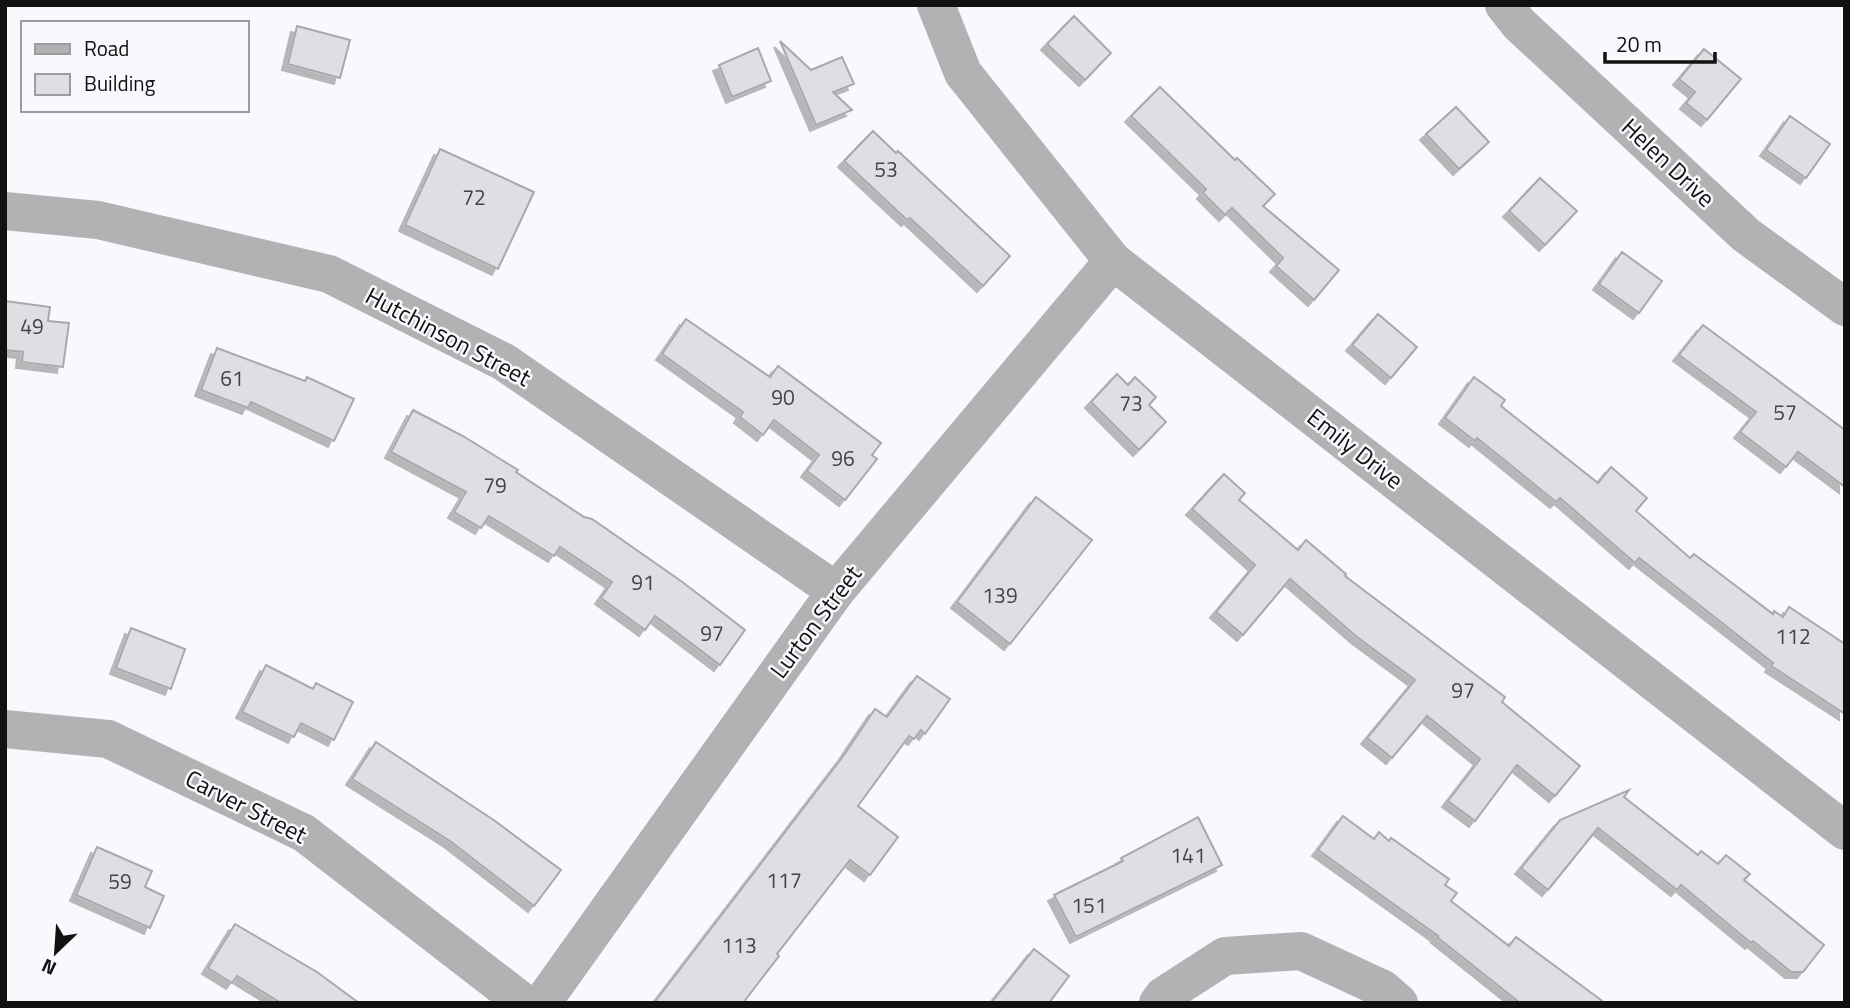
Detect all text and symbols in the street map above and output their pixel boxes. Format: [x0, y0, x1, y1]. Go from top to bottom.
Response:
legend [21, 21, 248, 112]
scale bar [1605, 21, 1715, 65]
text: 20 m [1616, 28, 1662, 60]
text: Road [84, 32, 129, 64]
text: Building [84, 67, 156, 99]
street label: Helen Drive [1614, 109, 1724, 215]
house number: 53 [874, 153, 898, 185]
house number: 72 [462, 181, 486, 213]
street label: Hutchinson Street [359, 277, 538, 395]
house number: 49 [20, 310, 44, 342]
house number: 61 [220, 362, 244, 394]
house number: 90 [771, 381, 795, 413]
house number: 73 [1119, 387, 1143, 419]
house number: 57 [1773, 396, 1797, 428]
street label: Emily Drive [1300, 399, 1411, 497]
house number: 96 [831, 442, 855, 474]
house number: 79 [483, 469, 507, 501]
street label: Lurton Street [761, 557, 870, 686]
house number: 91 [631, 566, 655, 598]
house number: 139 [982, 579, 1018, 611]
house number: 97 [700, 617, 724, 649]
house number: 112 [1775, 620, 1811, 652]
house number: 97 [1451, 674, 1475, 706]
street label: Carver Street [179, 760, 314, 852]
house number: 141 [1170, 839, 1206, 871]
house number: 117 [766, 864, 802, 896]
house number: 59 [108, 865, 132, 897]
house number: 151 [1071, 889, 1107, 921]
north arrow [21, 917, 91, 987]
house number: 113 [721, 929, 757, 961]
text: N [37, 952, 61, 984]

